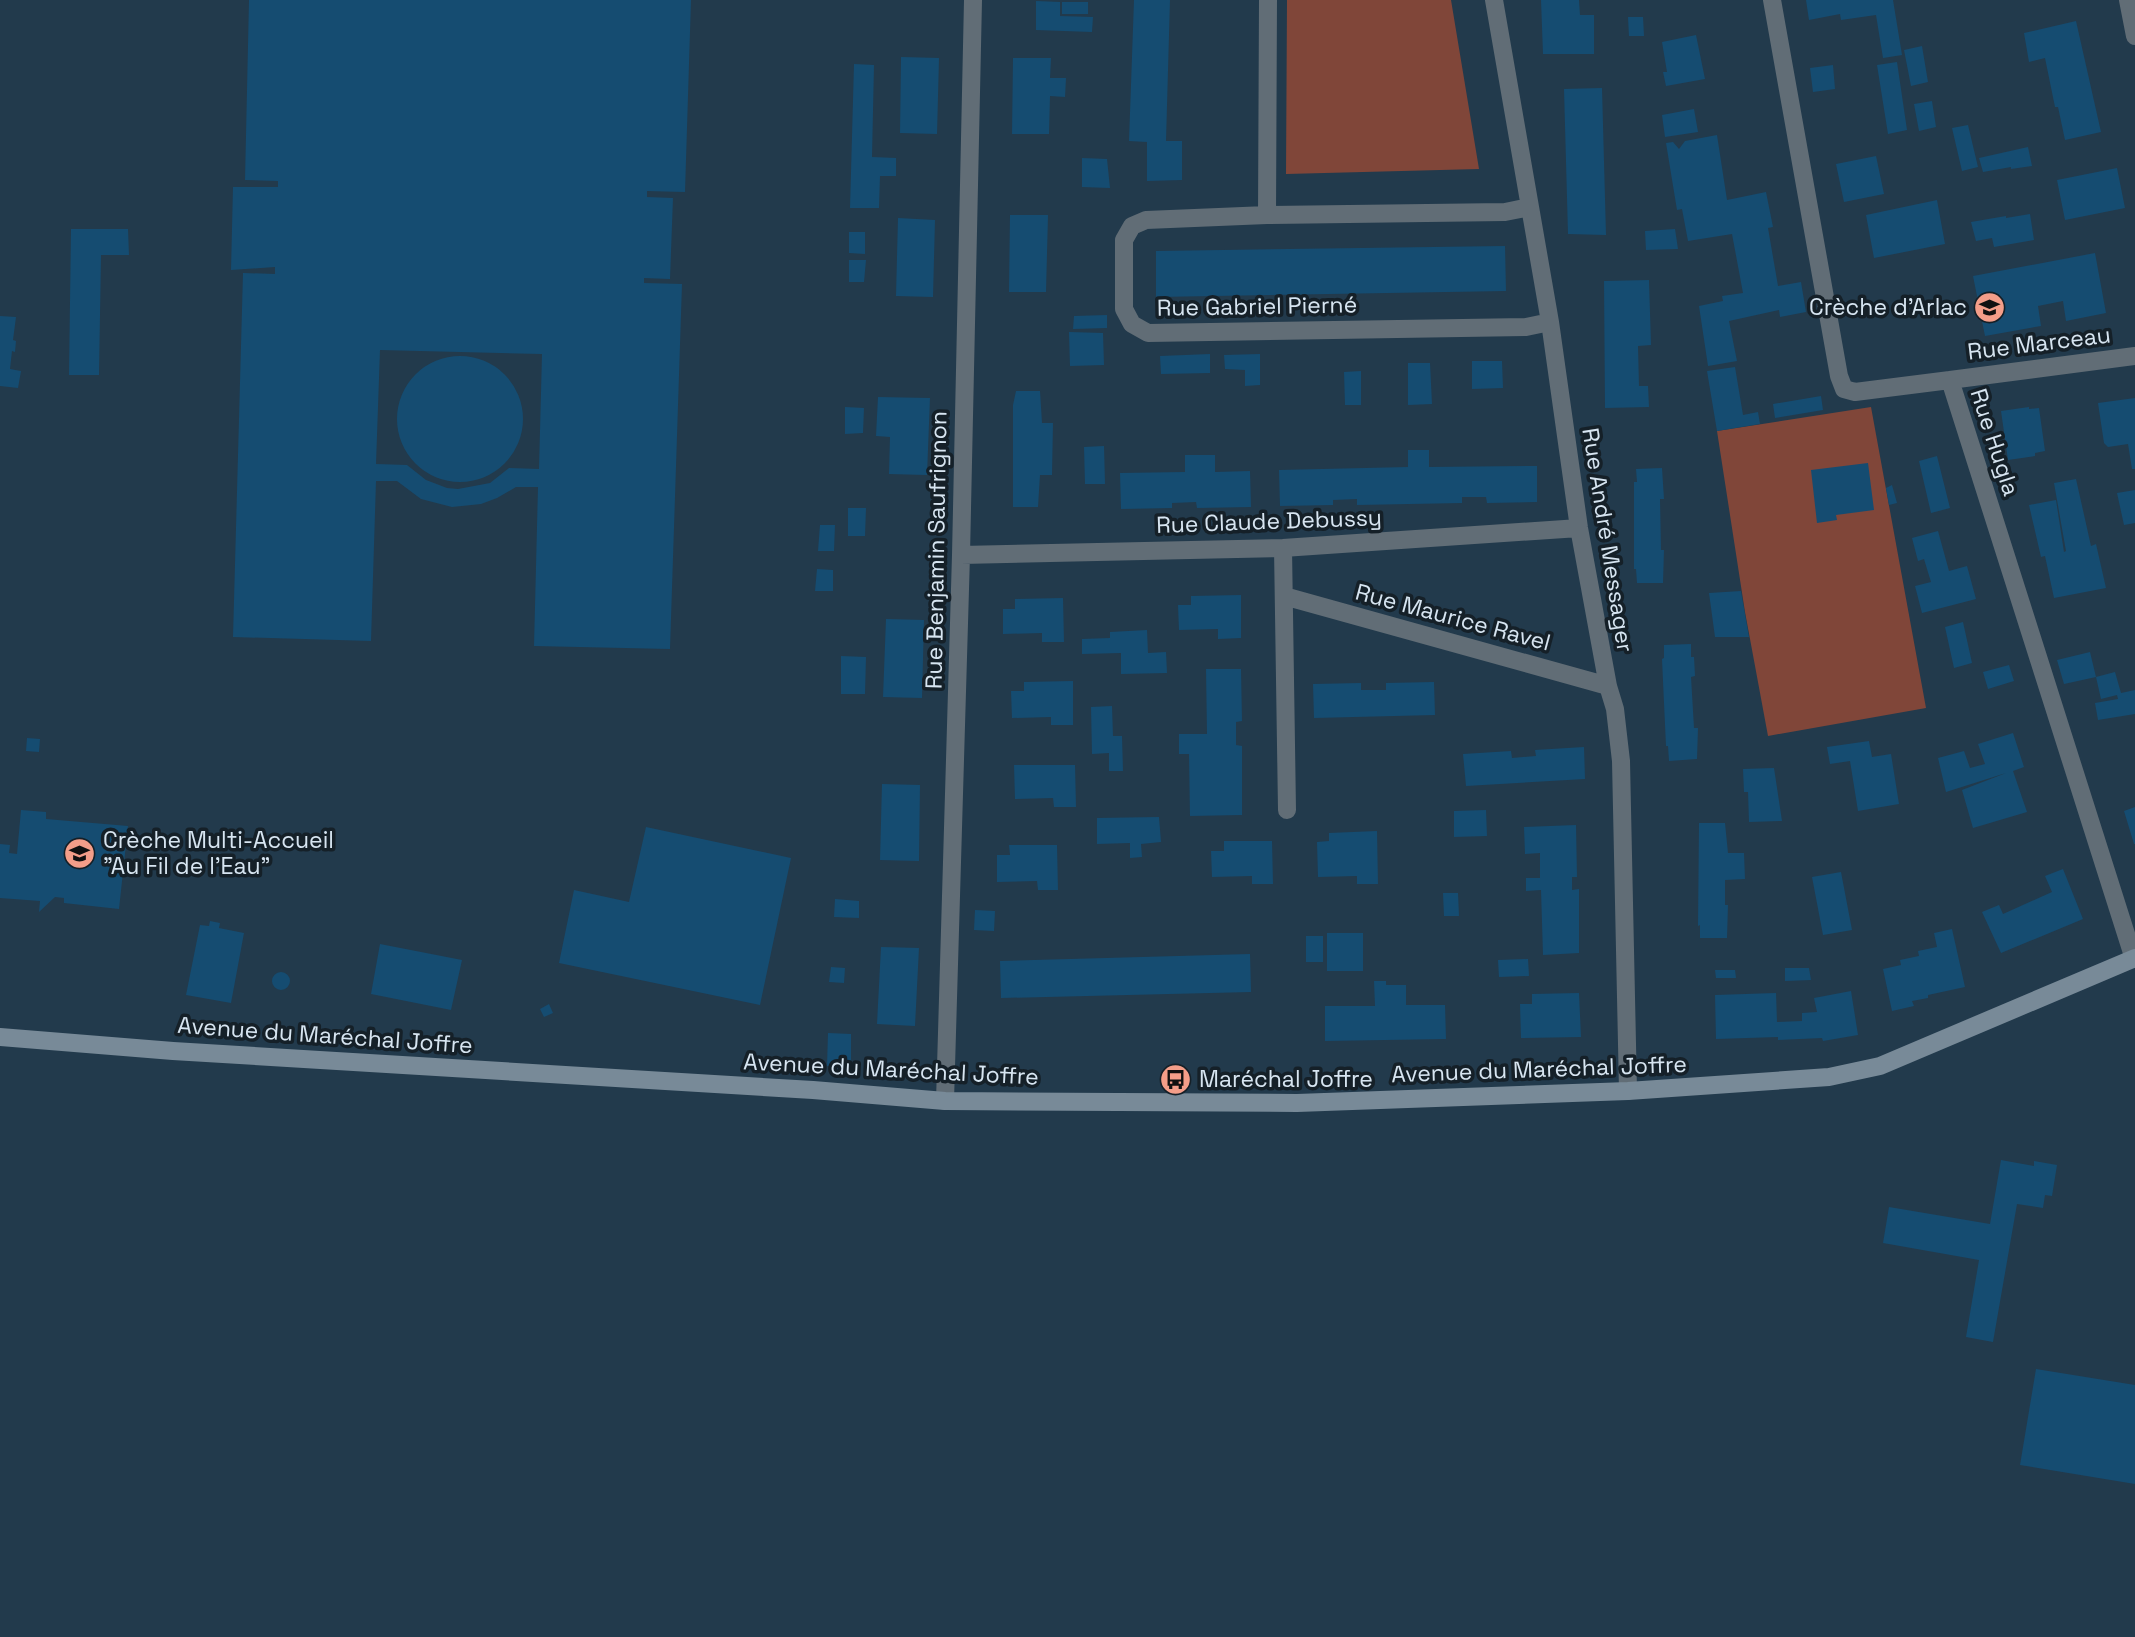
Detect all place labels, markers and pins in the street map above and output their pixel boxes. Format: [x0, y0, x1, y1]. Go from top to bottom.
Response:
school or university icon: Crèche d'Arlac [1973, 290, 2007, 324]
place label: Crèche d'Arlac [1809, 292, 1967, 322]
place label: Crèche Multi-Accueil "Au Fil de l'Eau" [103, 825, 334, 881]
school or university icon: Crèche Multi-Accueil "Au Fil de l'Eau" [63, 836, 97, 870]
bus stop icon: Maréchal Joffre [1159, 1062, 1193, 1096]
place label: Maréchal Joffre [1199, 1064, 1373, 1094]

